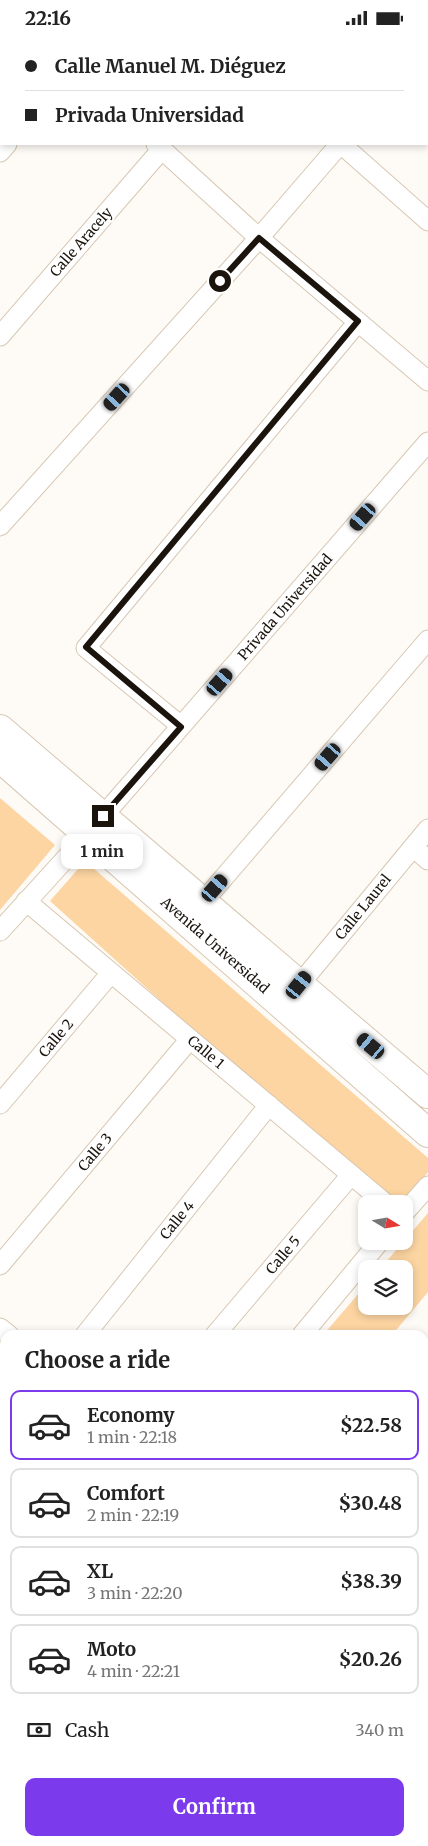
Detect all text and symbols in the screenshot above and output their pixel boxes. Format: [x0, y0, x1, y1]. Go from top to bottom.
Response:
text: 22:16 [25, 6, 71, 30]
text: Calle Manuel M. Diéguez [55, 54, 286, 78]
text: Privada Universidad [55, 103, 244, 127]
street label: Calle Aracely [46, 203, 117, 280]
route start [209, 270, 231, 292]
car [101, 381, 132, 413]
car [347, 501, 378, 533]
street label: Privada Universidad [234, 550, 336, 664]
car [204, 666, 235, 698]
car [312, 741, 343, 773]
route end [92, 805, 114, 827]
callout: 1 min [62, 833, 144, 869]
text: 1 min [80, 841, 124, 861]
street label: Calle Laurel [331, 870, 395, 943]
car [199, 872, 230, 904]
street label: Avenida Universidad [156, 892, 273, 997]
car [283, 969, 314, 1001]
street label: Calle 2 [35, 1015, 77, 1061]
street label: Calle 1 [184, 1031, 228, 1073]
car [354, 1031, 387, 1061]
street label: Calle 3 [74, 1129, 116, 1175]
north arrow [358, 1195, 412, 1250]
map controls [358, 1195, 413, 1315]
street label: Calle 4 [156, 1197, 198, 1243]
street label: Calle 5 [262, 1232, 304, 1278]
button: layers [358, 1260, 413, 1315]
text: Choose a ride [25, 1346, 170, 1374]
icon: car [27, 1403, 72, 1448]
text: Economy [87, 1403, 175, 1427]
text: $22.58 [340, 1413, 402, 1437]
text: 1 min · 22:18 [87, 1427, 177, 1447]
icon: car [27, 1481, 72, 1526]
text: Comfort [87, 1481, 165, 1505]
text: $30.48 [339, 1491, 402, 1515]
text: 2 min · 22:19 [87, 1505, 179, 1525]
icon: car [27, 1559, 72, 1604]
text: XL [87, 1559, 113, 1583]
text: $38.39 [340, 1569, 402, 1593]
text: 3 min · 22:20 [87, 1583, 183, 1603]
icon: car [27, 1637, 72, 1682]
text: Moto [87, 1637, 136, 1661]
text: $20.26 [339, 1647, 402, 1671]
text: 4 min · 22:21 [87, 1661, 180, 1681]
icon: cash [25, 1716, 53, 1744]
text: Cash [65, 1718, 109, 1742]
text: 340 m [355, 1720, 404, 1740]
button: Confirm [25, 1778, 404, 1836]

